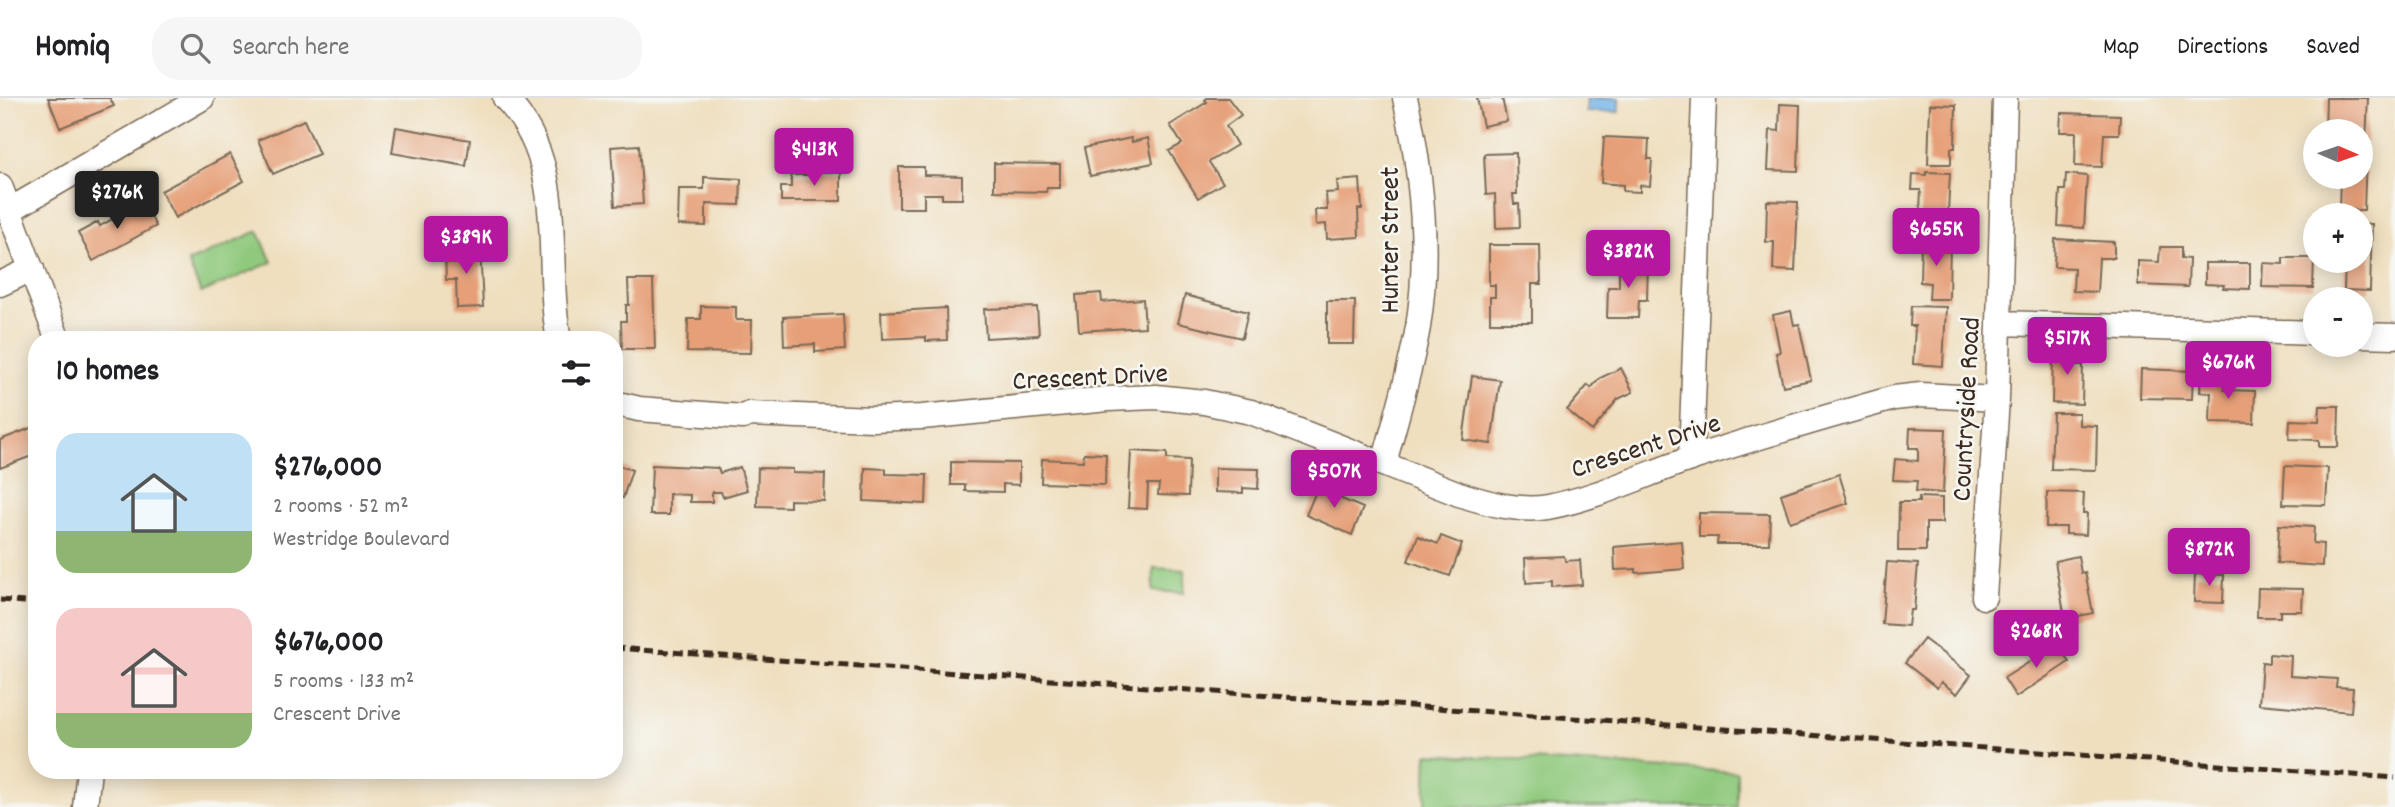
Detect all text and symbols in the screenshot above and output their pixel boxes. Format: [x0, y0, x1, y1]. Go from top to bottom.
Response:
search box [152, 17, 642, 80]
text: Homiq [35, 25, 110, 72]
icon: search [176, 29, 214, 67]
text: Search here [232, 30, 349, 67]
text: Map [2103, 31, 2139, 65]
text: Directions [2177, 31, 2268, 65]
text: Saved [2306, 31, 2360, 65]
north arrow [2303, 119, 2373, 189]
map controls [2303, 119, 2373, 357]
pin: $413K [765, 129, 863, 188]
text: $413K [790, 134, 838, 167]
street label: Hunter Street [1373, 167, 1413, 313]
pin: $276K [68, 172, 166, 231]
text: $276K [91, 177, 143, 210]
button: + [2303, 203, 2373, 273]
pin: $655K [1887, 208, 1985, 268]
text: $655K [1909, 214, 1963, 247]
pin: $389K [417, 216, 515, 276]
text: $389K [440, 222, 492, 255]
pin: $382K [1579, 230, 1677, 290]
text: $382K [1602, 236, 1654, 269]
button: − [2303, 287, 2373, 357]
street label: Countryside Road [1944, 316, 1994, 502]
pin: $517K [2018, 317, 2116, 377]
text: $517K [2044, 323, 2090, 356]
pin: $676K [2179, 342, 2277, 401]
text: $676K [2201, 347, 2255, 380]
text: 10 homes [56, 352, 159, 395]
icon: filters [557, 354, 595, 392]
street label: Crescent Drive [1012, 356, 1169, 404]
street label: Crescent Drive [1566, 406, 1727, 492]
text: $276,000 [273, 448, 382, 491]
pin: $507K [1285, 450, 1383, 510]
text: $507K [1307, 456, 1361, 489]
icon: home [112, 461, 196, 545]
text: 2 rooms · 52 m² [273, 491, 409, 524]
text: Westridge Boulevard [273, 524, 450, 557]
pin: $872K [2160, 528, 2258, 588]
text: $872K [2184, 534, 2234, 567]
pin: $268K [1987, 610, 2085, 670]
text: $268K [2010, 616, 2062, 649]
text: $676,000 [273, 623, 384, 666]
icon: home [112, 636, 196, 720]
text: 5 rooms · 133 m² [273, 666, 414, 699]
text: Crescent Drive [273, 699, 401, 732]

